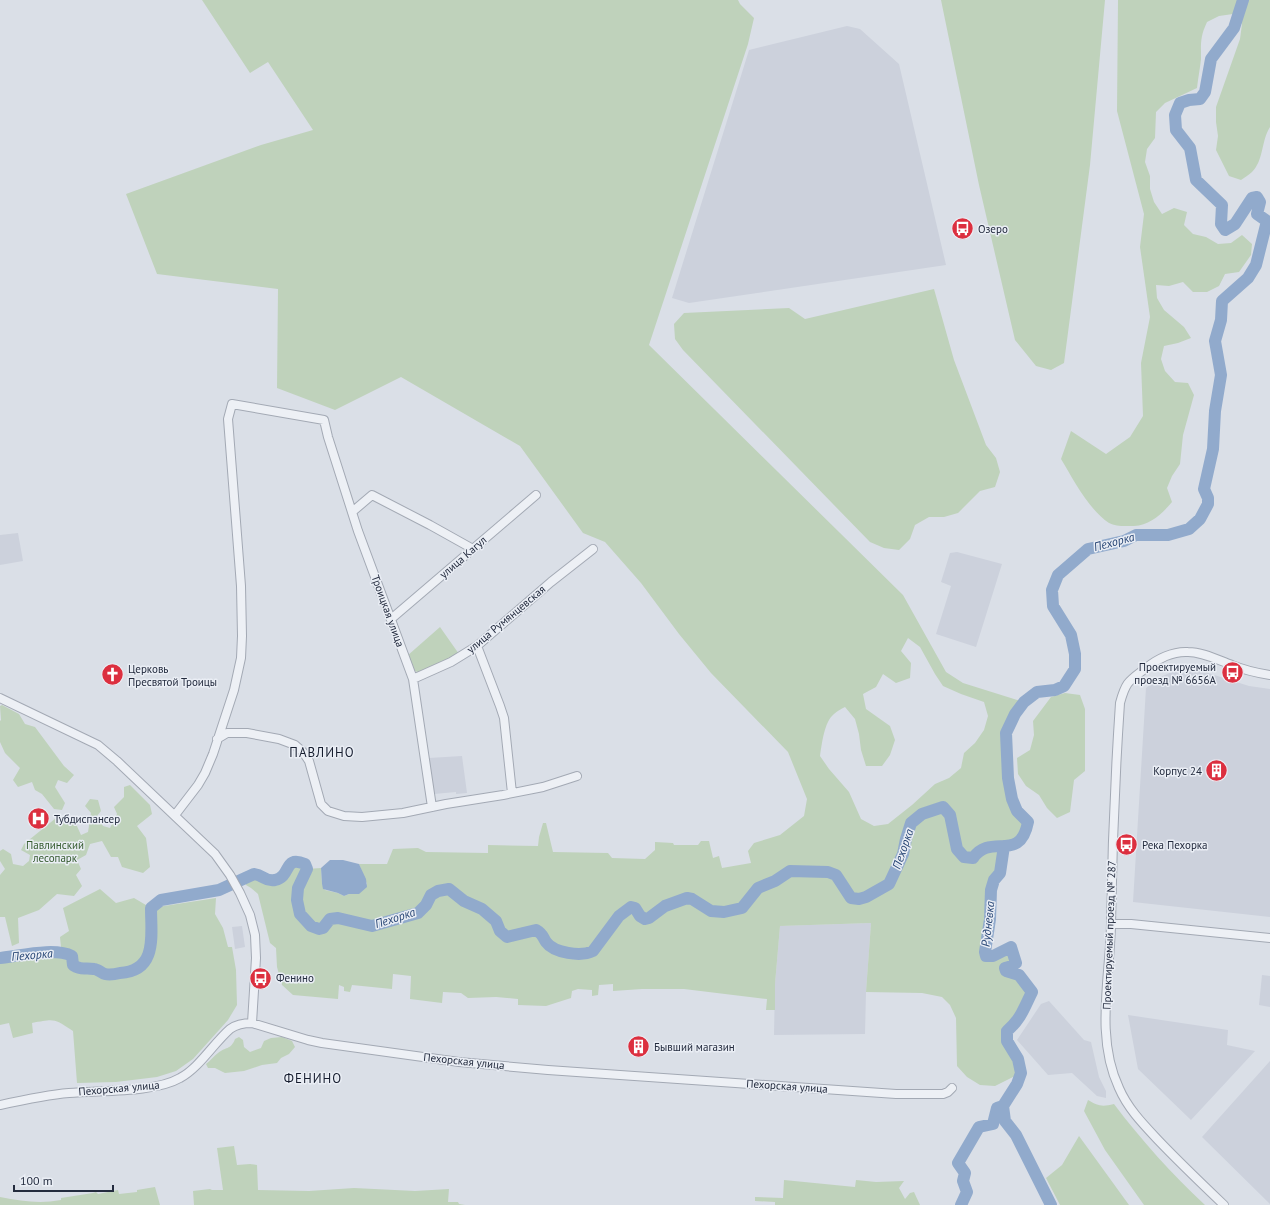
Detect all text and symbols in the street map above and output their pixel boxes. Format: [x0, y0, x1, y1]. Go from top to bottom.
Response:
bus stop icon: Озеро [949, 216, 975, 242]
place label: Озеро [978, 222, 1008, 236]
water label: Пехорка [1092, 529, 1136, 554]
street label: улица Кагул [437, 533, 489, 581]
street label: Троицкая улица [368, 573, 408, 649]
street label: улица Румянцевская [464, 582, 548, 656]
place label: Проектируемый проезд № 6656А [1134, 660, 1217, 687]
bus stop icon: Проектируемый проезд № 6656А [1219, 660, 1245, 686]
church icon: Церковь Пресвятой Троицы [100, 662, 126, 688]
place label: Церковь Пресвятой Троицы [128, 662, 217, 689]
district label: ПАВЛИНО [289, 744, 355, 761]
building icon: Корпус 24 [1204, 758, 1230, 784]
place label: Корпус 24 [1153, 764, 1202, 778]
hospital icon: Тубдиспансер [25, 806, 51, 832]
place label: Тубдиспансер [54, 812, 120, 826]
water label: Пехорка [889, 827, 916, 871]
bus stop icon: Река Пехорка [1113, 832, 1139, 858]
park label: Павлинский лесопарк [26, 838, 84, 865]
place label: Река Пехорка [1142, 838, 1208, 852]
street label: Проектируемый проезд № 287 [1099, 860, 1119, 1010]
water label: Рудневка [978, 900, 997, 948]
water label: Пехорка [373, 904, 417, 931]
water label: Пехорка [11, 945, 53, 964]
bus stop icon: Фенино [247, 965, 273, 991]
place label: Фенино [276, 971, 314, 985]
building icon: Бывший магазин [625, 1034, 651, 1060]
place label: Бывший магазин [654, 1040, 735, 1054]
street label: Пехорская улица [423, 1050, 505, 1072]
district label: ФЕНИНО [284, 1070, 342, 1087]
street label: Пехорская улица [746, 1076, 828, 1096]
street label: Пехорская улица [78, 1077, 160, 1099]
scale bar [14, 1167, 113, 1193]
text: 100 m [20, 1173, 53, 1188]

